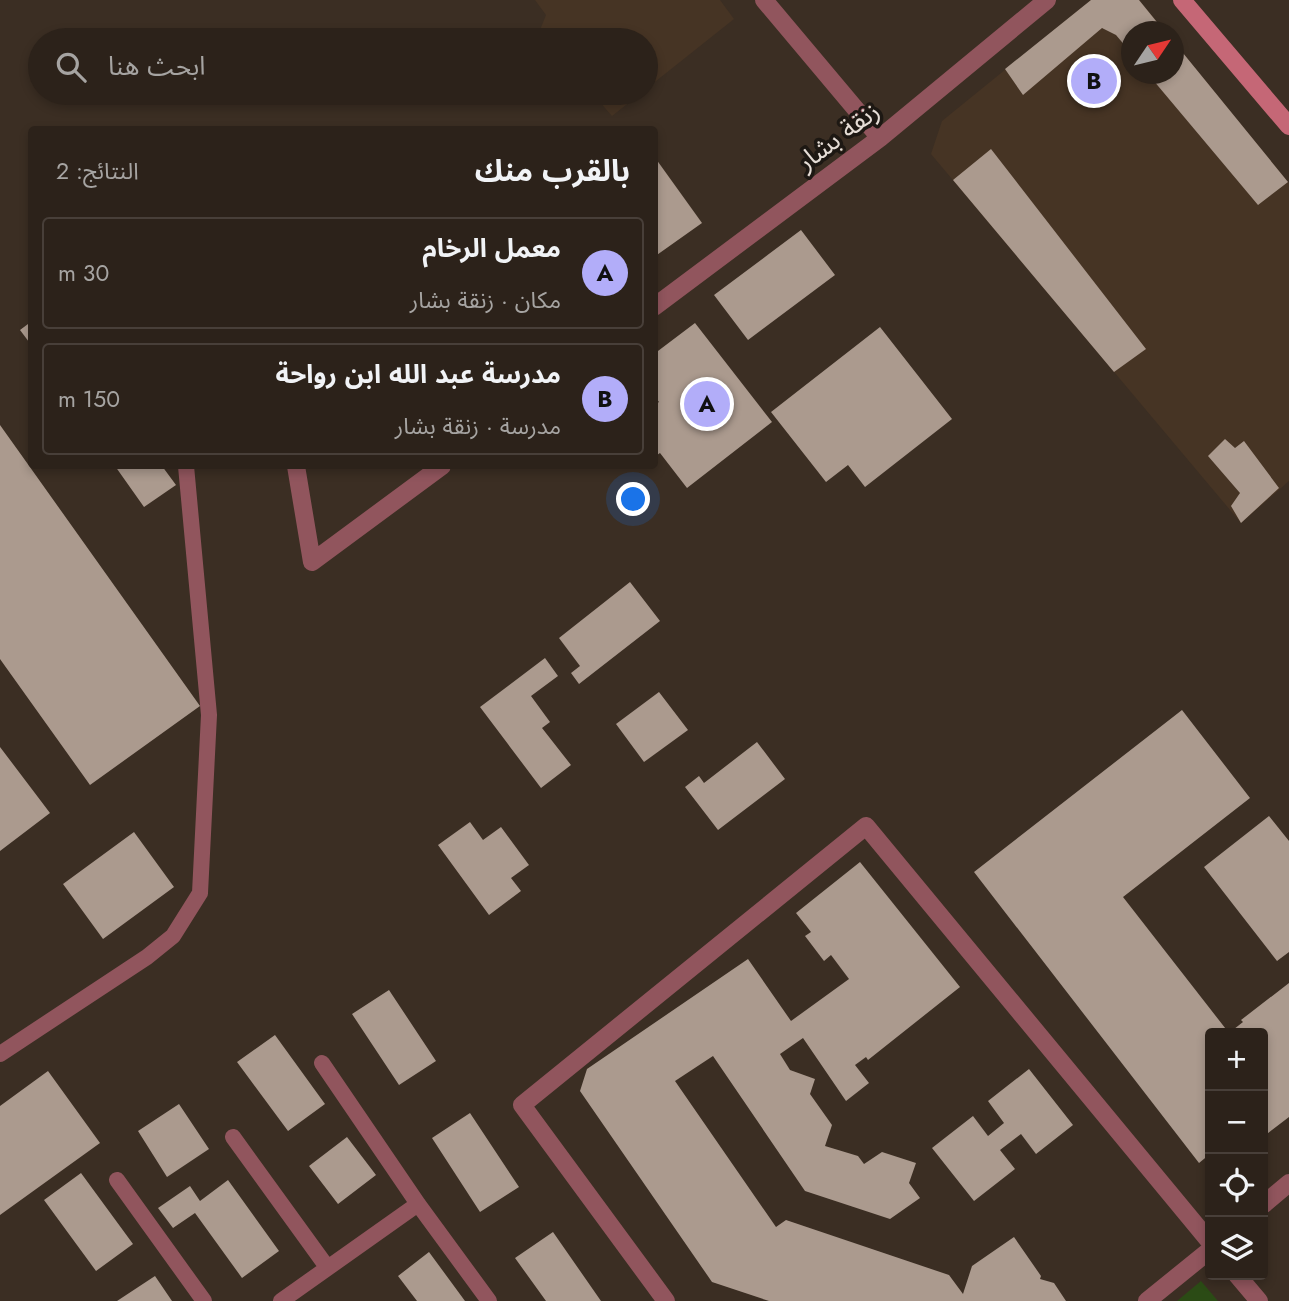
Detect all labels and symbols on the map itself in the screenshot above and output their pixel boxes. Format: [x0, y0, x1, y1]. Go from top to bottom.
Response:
north arrow [1121, 21, 1184, 84]
pin: B [1071, 55, 1117, 107]
street label: زنقة بشار [788, 92, 887, 180]
pin: A [684, 378, 730, 430]
your location [616, 482, 650, 516]

